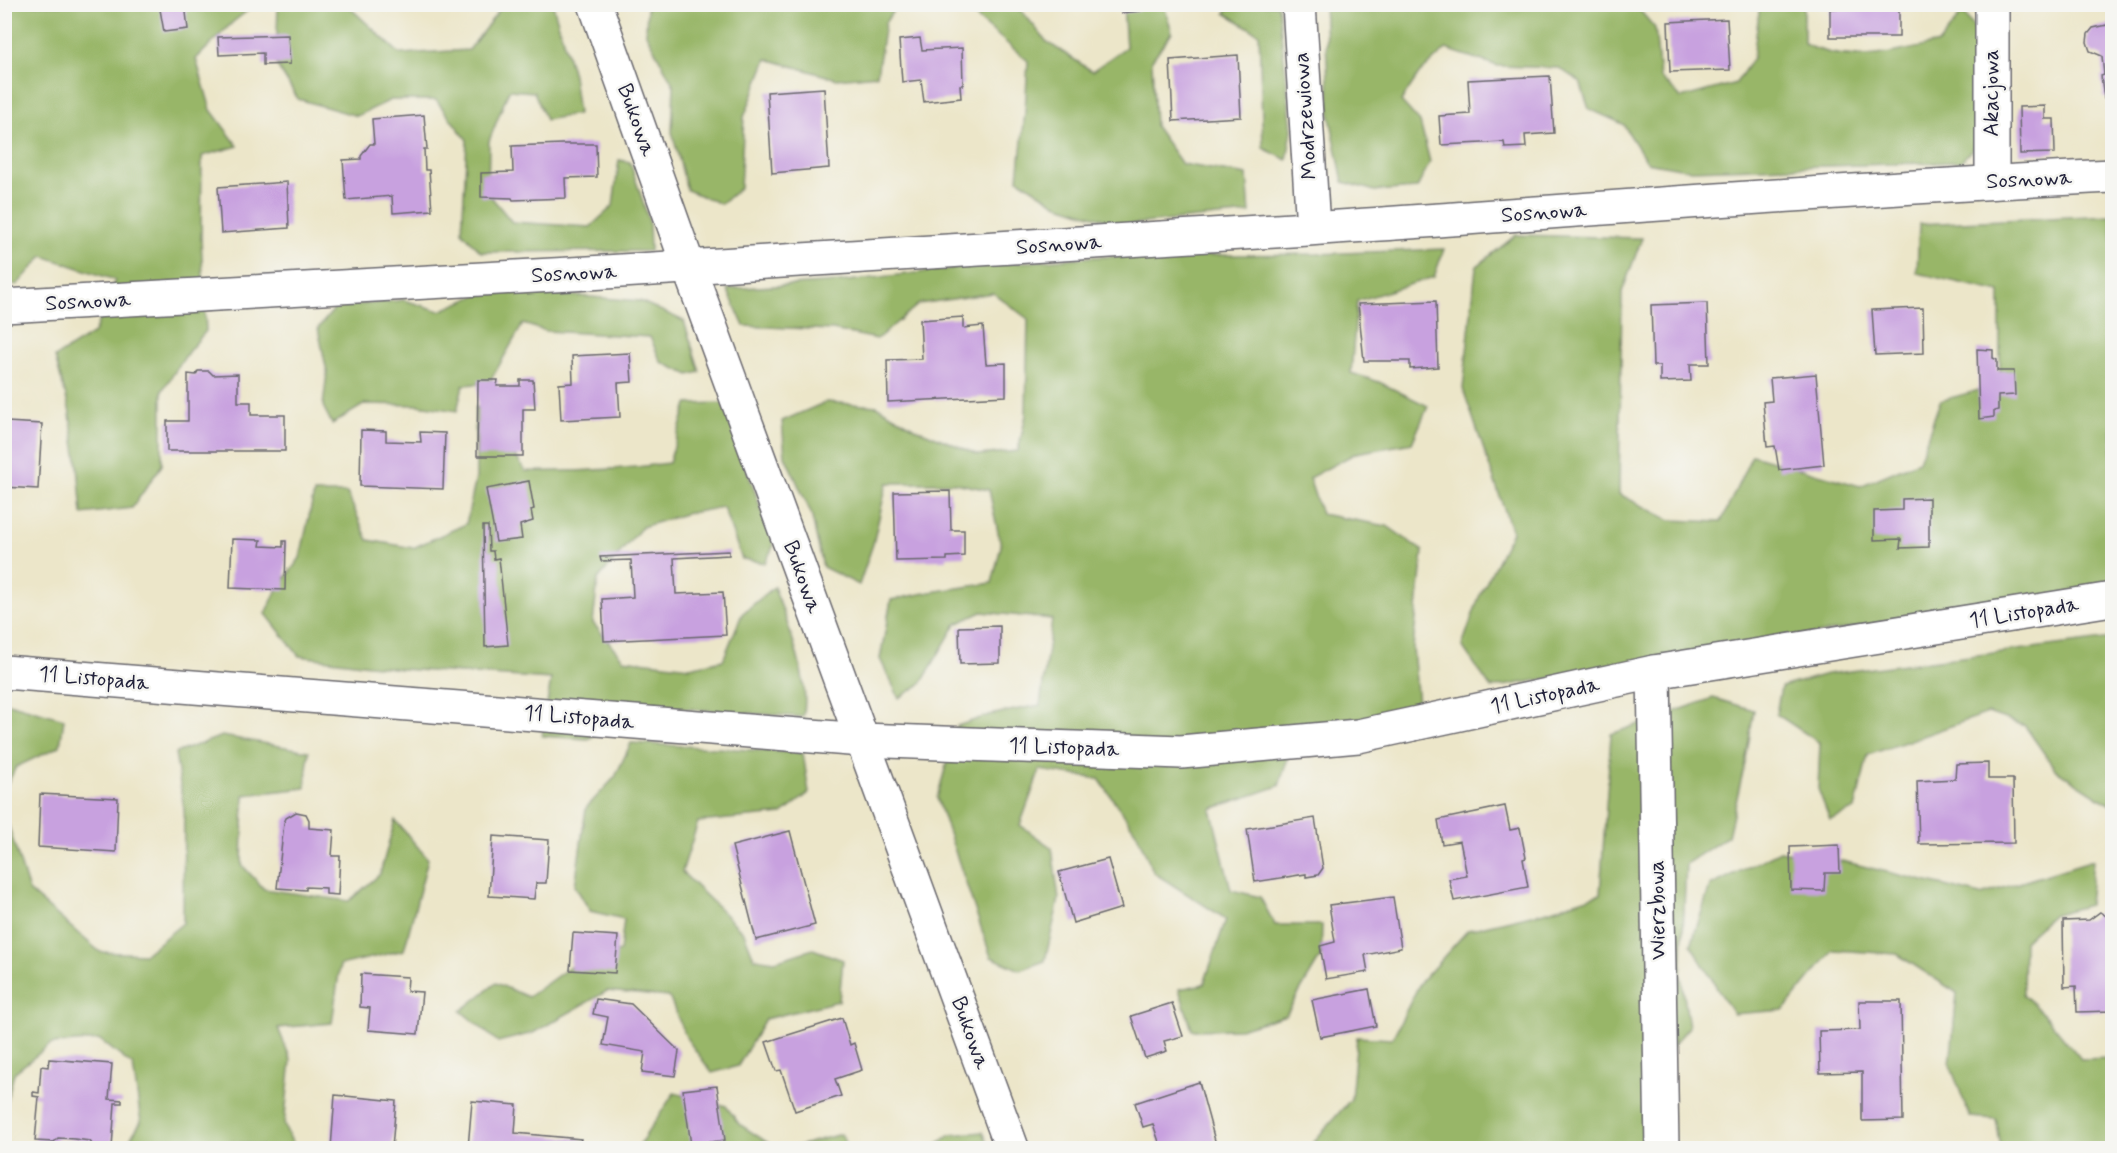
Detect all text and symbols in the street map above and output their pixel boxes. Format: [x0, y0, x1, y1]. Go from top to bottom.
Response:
street label: Akacjowa [1978, 49, 2006, 137]
street label: Modrzewiowa [1288, 51, 1324, 181]
street label: Bukowa [610, 80, 662, 161]
street label: Sosnowa [1985, 164, 2073, 196]
street label: Sosnowa [1500, 196, 1589, 230]
street label: Sosnowa [1015, 228, 1104, 262]
street label: Sosnowa [530, 258, 618, 290]
street label: Sosnowa [44, 286, 132, 318]
street label: Bukowa [776, 537, 828, 618]
street label: 11 Listopada [1967, 590, 2082, 635]
street label: 11 Listopada [38, 660, 151, 698]
street label: 11 Listopada [1488, 671, 1603, 721]
street label: 11 Listopada [523, 699, 636, 737]
street label: 11 Listopada [1008, 732, 1121, 764]
street label: Wierzbowa [1643, 860, 1673, 960]
street label: Bukowa [944, 993, 996, 1074]

